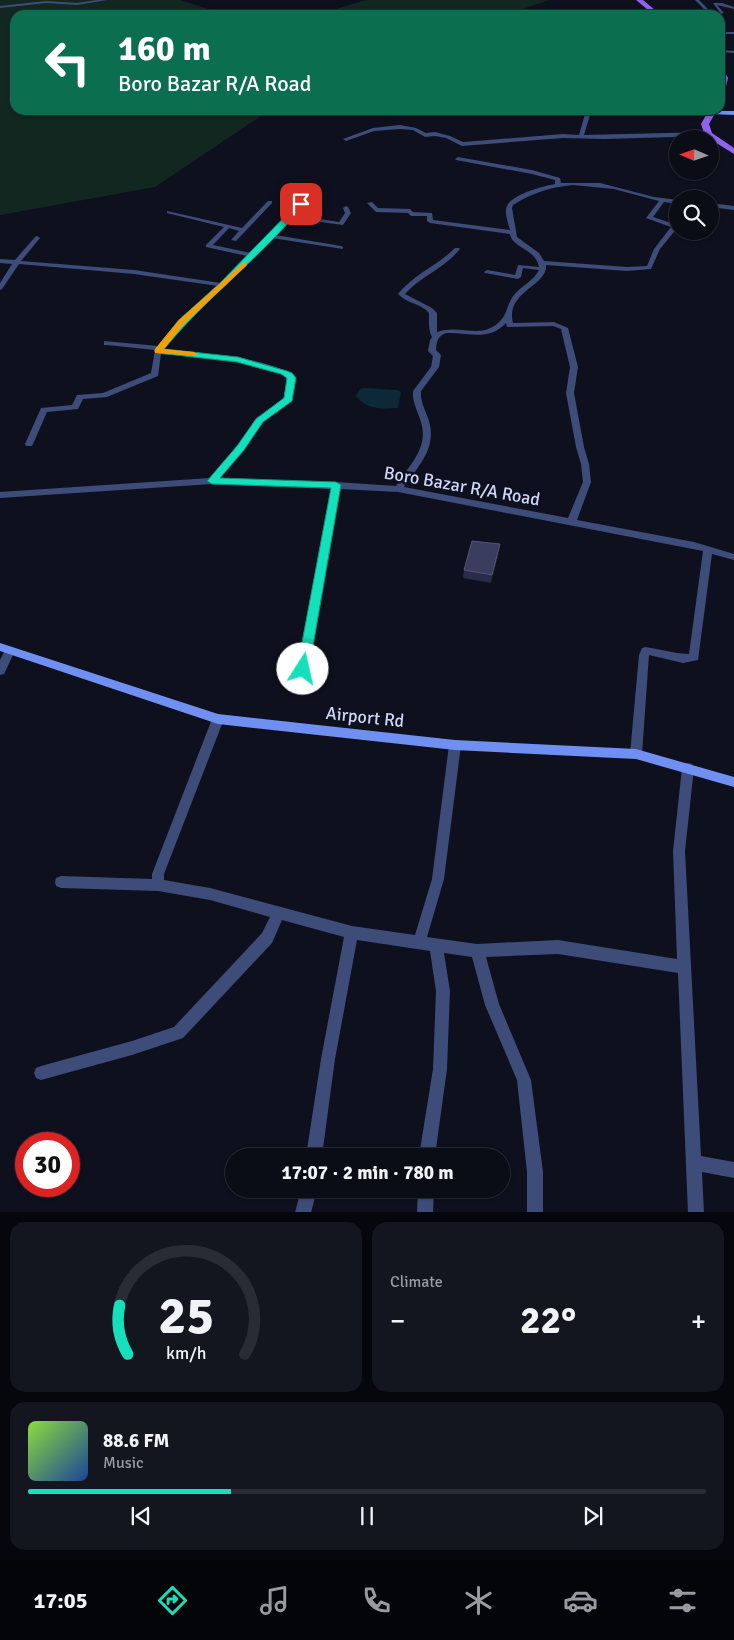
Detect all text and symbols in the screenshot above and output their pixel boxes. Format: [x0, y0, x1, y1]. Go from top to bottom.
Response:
text: 160 m [118, 27, 211, 70]
icon: left [35, 30, 100, 95]
text: Boro Bazar R/A Road [118, 70, 311, 97]
north arrow [669, 130, 719, 180]
map controls [669, 130, 719, 240]
pin [280, 183, 322, 225]
icon: arrive [287, 190, 315, 218]
button: search [669, 190, 719, 240]
street label: Boro Bazar R/A Road [382, 461, 542, 511]
position arrow [276, 642, 328, 694]
street label: Airport Rd [325, 702, 405, 732]
speed limit sign: 30 [15, 1132, 80, 1197]
text: 17:07 · 2 min · 780 m [281, 1161, 454, 1185]
text: Climate [390, 1272, 443, 1292]
text: 25 [158, 1284, 214, 1348]
text: 22° [520, 1297, 576, 1344]
text: − [390, 1304, 405, 1338]
text: + [691, 1304, 706, 1338]
text: km/h [166, 1342, 206, 1364]
text: 88.6 FM [103, 1429, 169, 1453]
text: Music [103, 1453, 144, 1473]
icon: previous [127, 1502, 155, 1530]
icon: pause [353, 1502, 381, 1530]
icon: next [579, 1502, 607, 1530]
icon: directions [155, 1583, 190, 1618]
icon: music [257, 1583, 292, 1618]
icon: phone [359, 1583, 394, 1618]
icon: climate [461, 1583, 496, 1618]
icon: car [563, 1583, 598, 1618]
icon: filters [665, 1583, 700, 1618]
text: 17:05 [34, 1587, 88, 1614]

